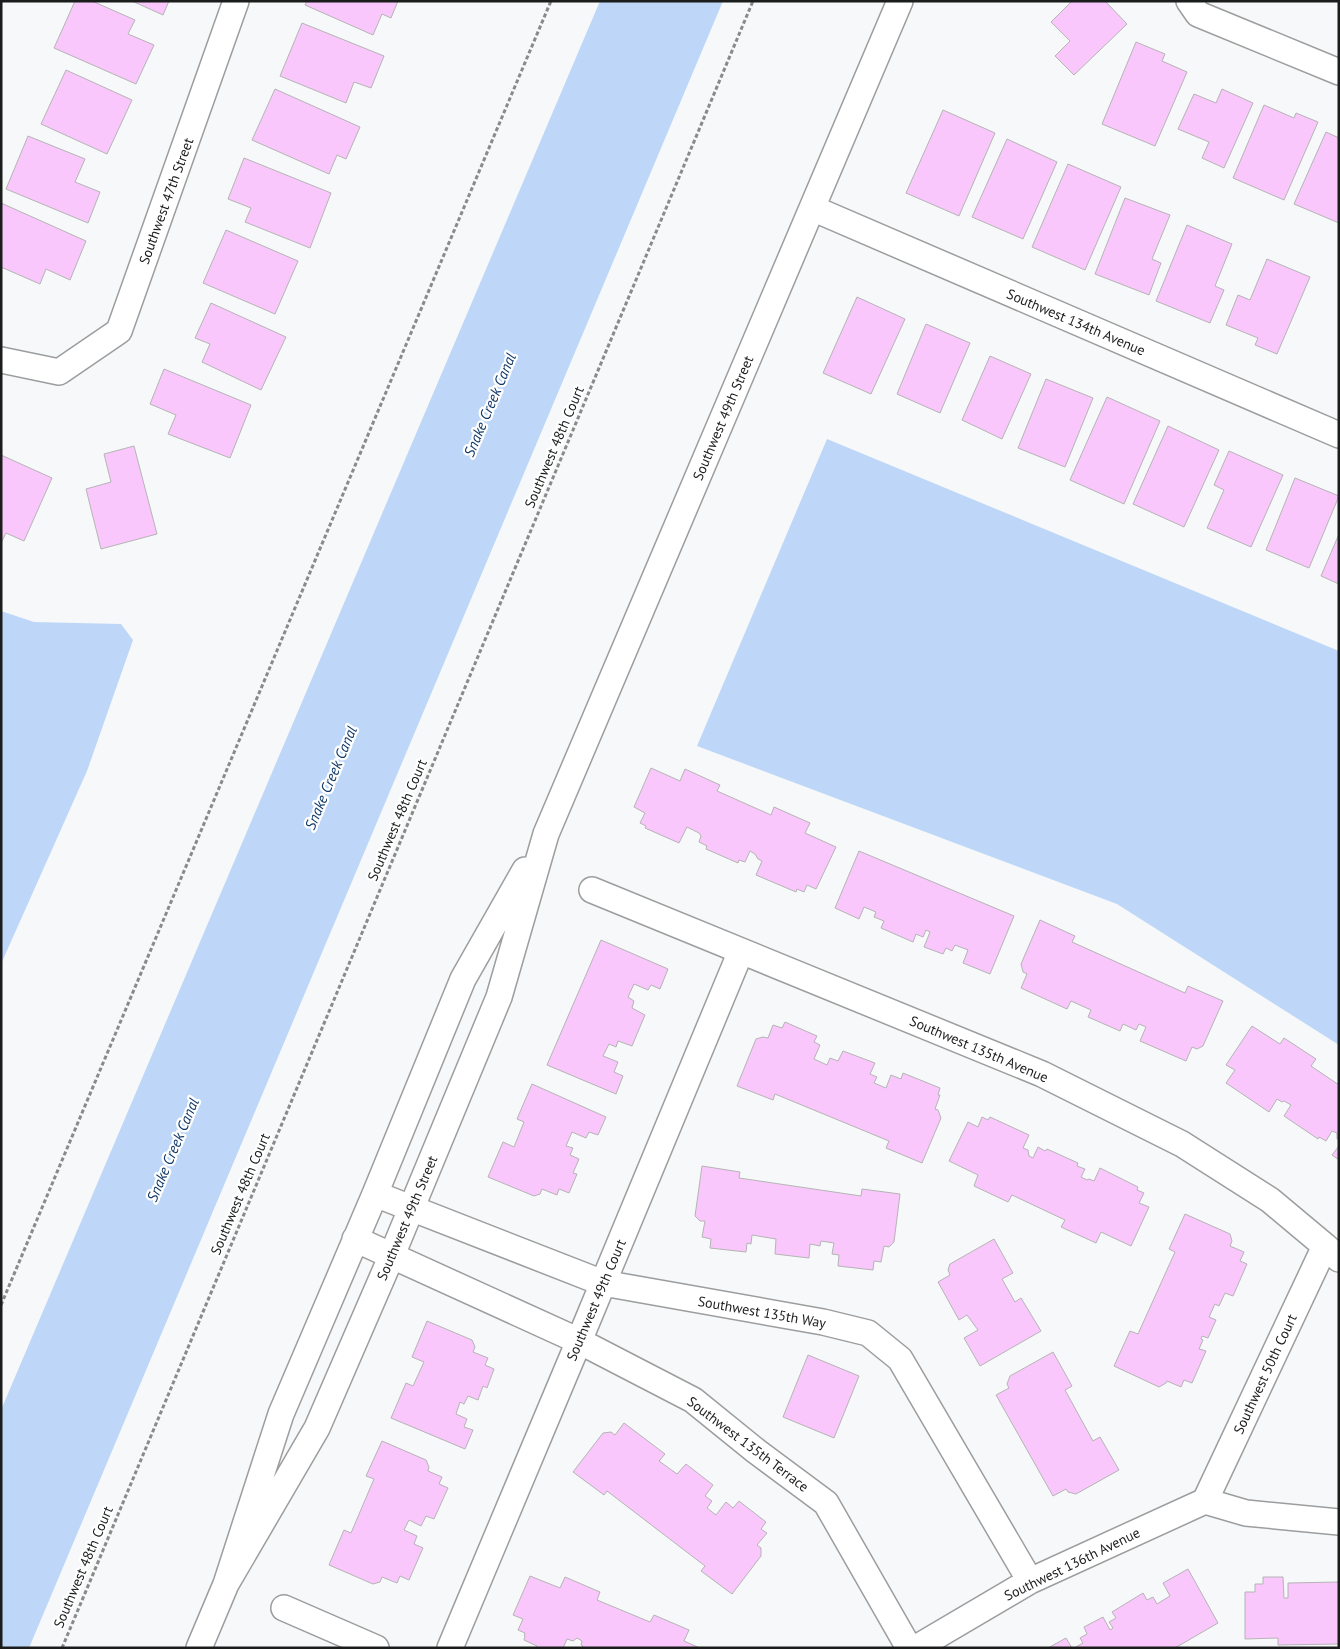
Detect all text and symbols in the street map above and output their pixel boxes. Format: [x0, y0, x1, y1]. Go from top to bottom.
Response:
street label: Southwest 47th Street [135, 135, 197, 267]
street label: Southwest 134th Avenue [1004, 285, 1148, 359]
water label: Snake Creek Canal [459, 350, 520, 460]
street label: Southwest 49th Street [689, 353, 757, 483]
street label: Southwest 48th Court [520, 383, 588, 511]
water label: Snake Creek Canal [300, 723, 361, 833]
street label: Southwest 48th Court [363, 756, 431, 884]
street label: Southwest 135th Avenue [907, 1012, 1051, 1086]
water label: Snake Creek Canal [142, 1095, 203, 1205]
street label: Southwest 48th Court [206, 1130, 274, 1258]
street label: Southwest 49th Street [373, 1153, 441, 1283]
street label: Southwest 49th Court [562, 1236, 630, 1364]
street label: Southwest 135th Way [697, 1292, 828, 1332]
street label: Southwest 50th Court [1229, 1311, 1301, 1437]
street label: Southwest 135th Terrace [684, 1392, 812, 1496]
street label: Southwest 48th Court [49, 1503, 117, 1631]
street label: Southwest 136th Avenue [1001, 1523, 1143, 1605]

